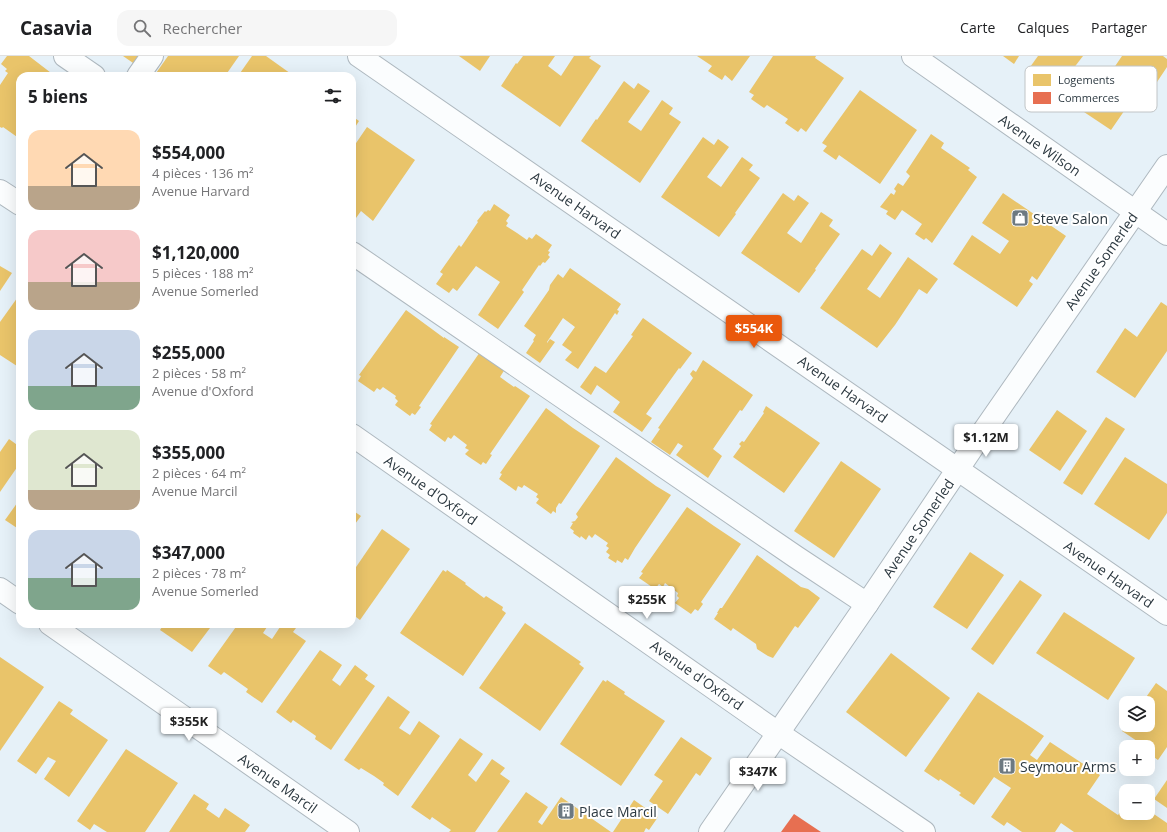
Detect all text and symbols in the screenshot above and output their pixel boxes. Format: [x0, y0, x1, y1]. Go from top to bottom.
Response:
search box [117, 10, 397, 46]
text: Casavia [20, 15, 93, 41]
icon: search [131, 17, 153, 39]
text: Rechercher [163, 18, 242, 38]
text: Carte [960, 18, 995, 37]
text: Calques [1017, 18, 1069, 37]
text: Partager [1091, 18, 1147, 37]
legend [1025, 66, 1157, 112]
text: Logements [1058, 72, 1115, 87]
text: 5 biens [28, 85, 88, 108]
icon: filters [322, 85, 344, 107]
text: Commerces [1058, 90, 1119, 105]
street label: Avenue Wilson [995, 110, 1085, 180]
text: $554,000 [152, 141, 225, 164]
icon: home [60, 146, 108, 194]
text: 4 pièces · 136 m² [152, 164, 253, 182]
street label: Avenue Harvard [527, 167, 625, 243]
text: Avenue Harvard [152, 182, 250, 200]
shop icon: Steve Salon [1010, 208, 1030, 228]
street label: Avenue Somerled [1060, 208, 1142, 314]
place label: Steve Salon [1033, 209, 1108, 228]
text: $1,120,000 [152, 241, 239, 264]
icon: home [60, 246, 108, 294]
text: 5 pièces · 188 m² [152, 264, 253, 282]
text: Avenue Somerled [152, 282, 259, 300]
pin: $554K [726, 315, 782, 349]
text: $554K [735, 319, 773, 337]
text: $255,000 [152, 341, 225, 364]
icon: home [60, 346, 108, 394]
street label: Avenue Harvard [794, 351, 892, 427]
text: 2 pièces · 58 m² [152, 364, 246, 382]
text: Avenue d'Oxford [152, 382, 254, 400]
pin: $1.12M [953, 424, 1019, 458]
text: $1.12M [963, 428, 1009, 446]
text: $355,000 [152, 441, 225, 464]
icon: home [60, 446, 108, 494]
street label: Avenue d'Oxford [381, 451, 481, 529]
text: 2 pièces · 64 m² [152, 464, 246, 482]
street label: Avenue Somerled [878, 475, 958, 581]
text: Avenue Marcil [152, 482, 238, 500]
street label: Avenue Harvard [1060, 536, 1158, 612]
text: $347,000 [152, 541, 225, 564]
icon: home [60, 546, 108, 594]
text: 2 pièces · 78 m² [152, 564, 246, 582]
text: Avenue Somerled [152, 582, 259, 600]
pin: $255K [619, 586, 675, 620]
text: $255K [628, 590, 666, 608]
street label: Avenue d'Oxford [647, 636, 747, 714]
map controls [1119, 696, 1155, 820]
button: layers [1119, 696, 1155, 732]
pin: $355K [161, 708, 217, 742]
text: $355K [170, 712, 208, 730]
button: + [1119, 740, 1155, 776]
street label: Avenue Marcil [235, 749, 321, 817]
building icon: Seymour Arms [997, 756, 1017, 776]
place label: Seymour Arms [1020, 757, 1116, 776]
pin: $347K [730, 758, 786, 792]
text: $347K [739, 762, 777, 780]
button: − [1119, 784, 1155, 820]
building icon: Place Marcil [556, 801, 576, 821]
place label: Place Marcil [579, 802, 657, 821]

